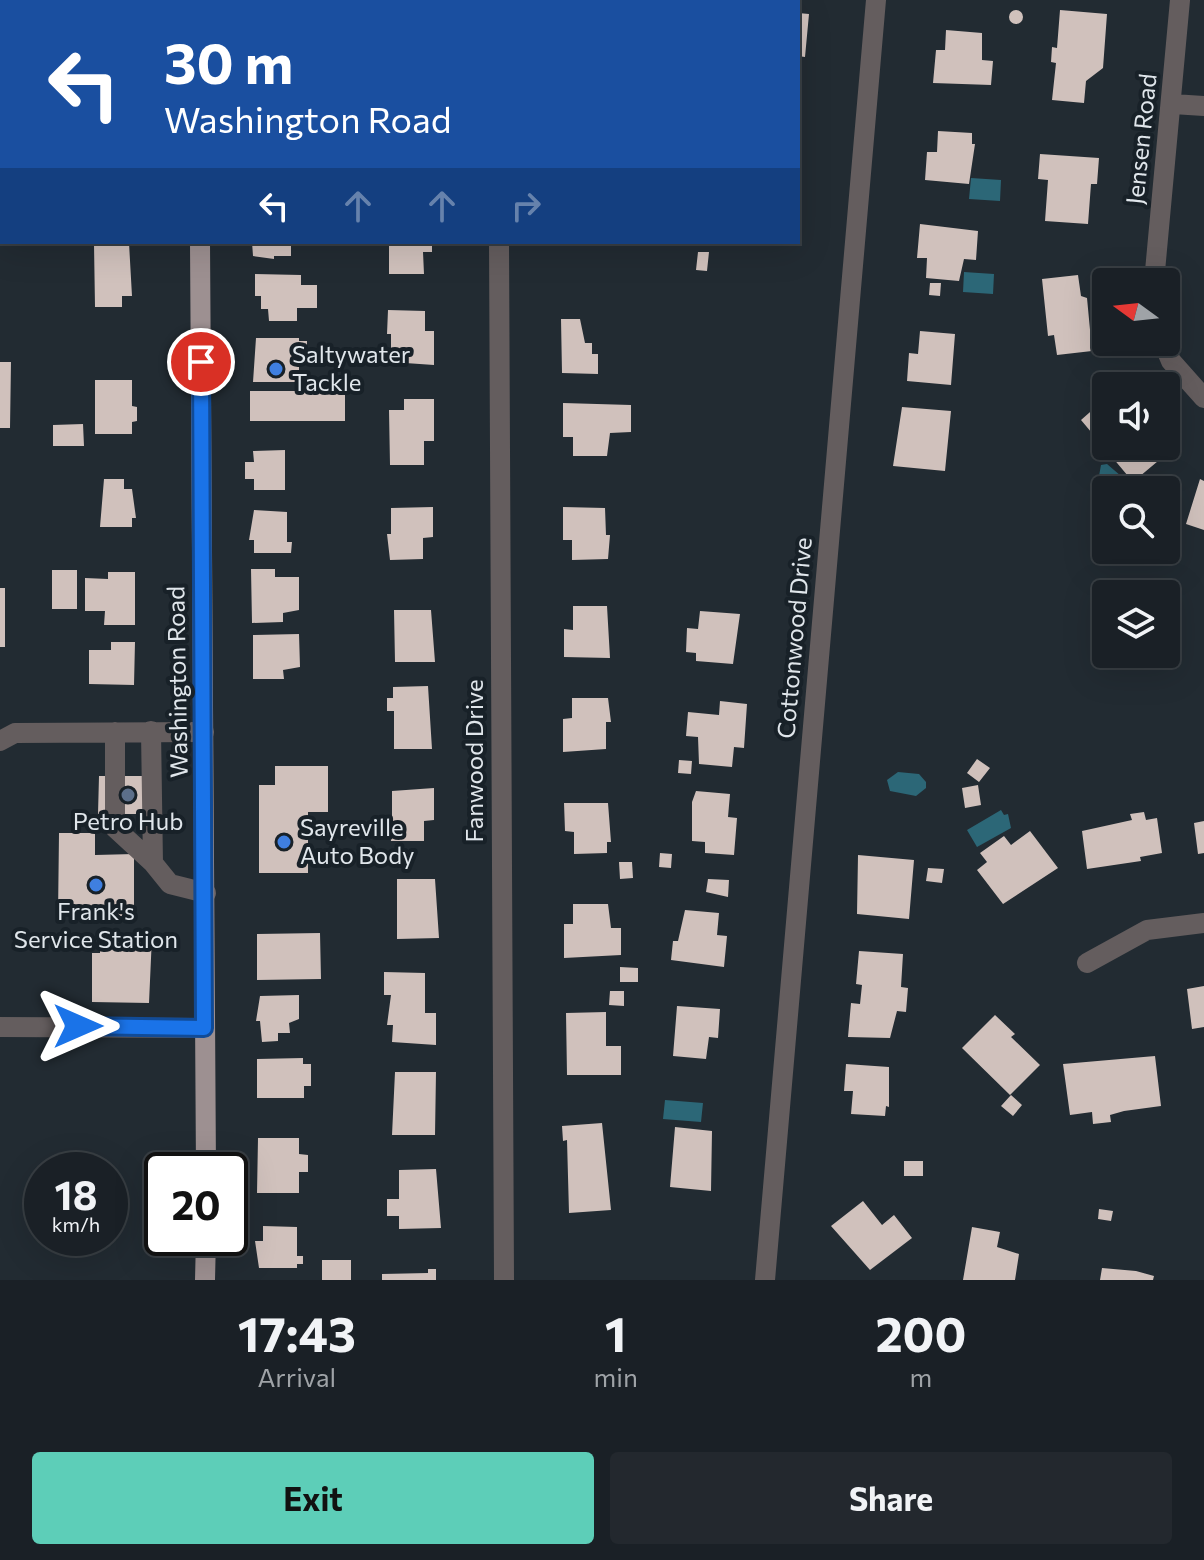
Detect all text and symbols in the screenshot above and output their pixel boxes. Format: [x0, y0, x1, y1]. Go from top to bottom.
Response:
text: 30 m [164, 27, 293, 96]
icon: left [32, 32, 136, 136]
street label: Jensen Road [1119, 72, 1162, 206]
text: Washington Road [164, 96, 452, 140]
icon: left [252, 184, 296, 228]
icon: ahead [336, 184, 380, 228]
icon: ahead [420, 184, 464, 228]
icon: right [504, 184, 548, 228]
north arrow [1092, 268, 1180, 356]
map controls [1092, 268, 1180, 668]
pin [167, 328, 235, 396]
place label: Saltywater Tackle [292, 339, 411, 396]
icon: arrive [179, 340, 223, 384]
marker: Saltywater Tackle [267, 360, 285, 378]
button: sound [1092, 372, 1180, 460]
button: search [1092, 476, 1180, 564]
street label: Cottonwood Drive [770, 536, 817, 740]
button: layers [1092, 580, 1180, 668]
street label: Washington Road [160, 586, 193, 778]
street label: Fanwood Drive [459, 679, 488, 843]
marker: Petro Hub [119, 786, 137, 804]
place label: Petro Hub [73, 806, 183, 835]
place label: Sayreville Auto Body [300, 812, 414, 869]
marker: Sayreville Auto Body [275, 833, 293, 851]
marker: Frank's Service Station [87, 876, 105, 894]
place label: Frank's Service Station [14, 896, 178, 953]
position arrow [36, 984, 120, 1068]
speed limit sign: 20 [144, 1152, 248, 1256]
text: 18 [55, 1169, 97, 1218]
text: km/h [52, 1212, 100, 1236]
text: 17:43 [238, 1303, 356, 1362]
text: 1 [605, 1303, 627, 1362]
text: 200 [875, 1303, 966, 1362]
text: Arrival [257, 1361, 336, 1392]
text: min [594, 1361, 638, 1392]
text: m [910, 1361, 932, 1392]
button: Exit [32, 1452, 594, 1544]
button: Share [610, 1452, 1172, 1544]

